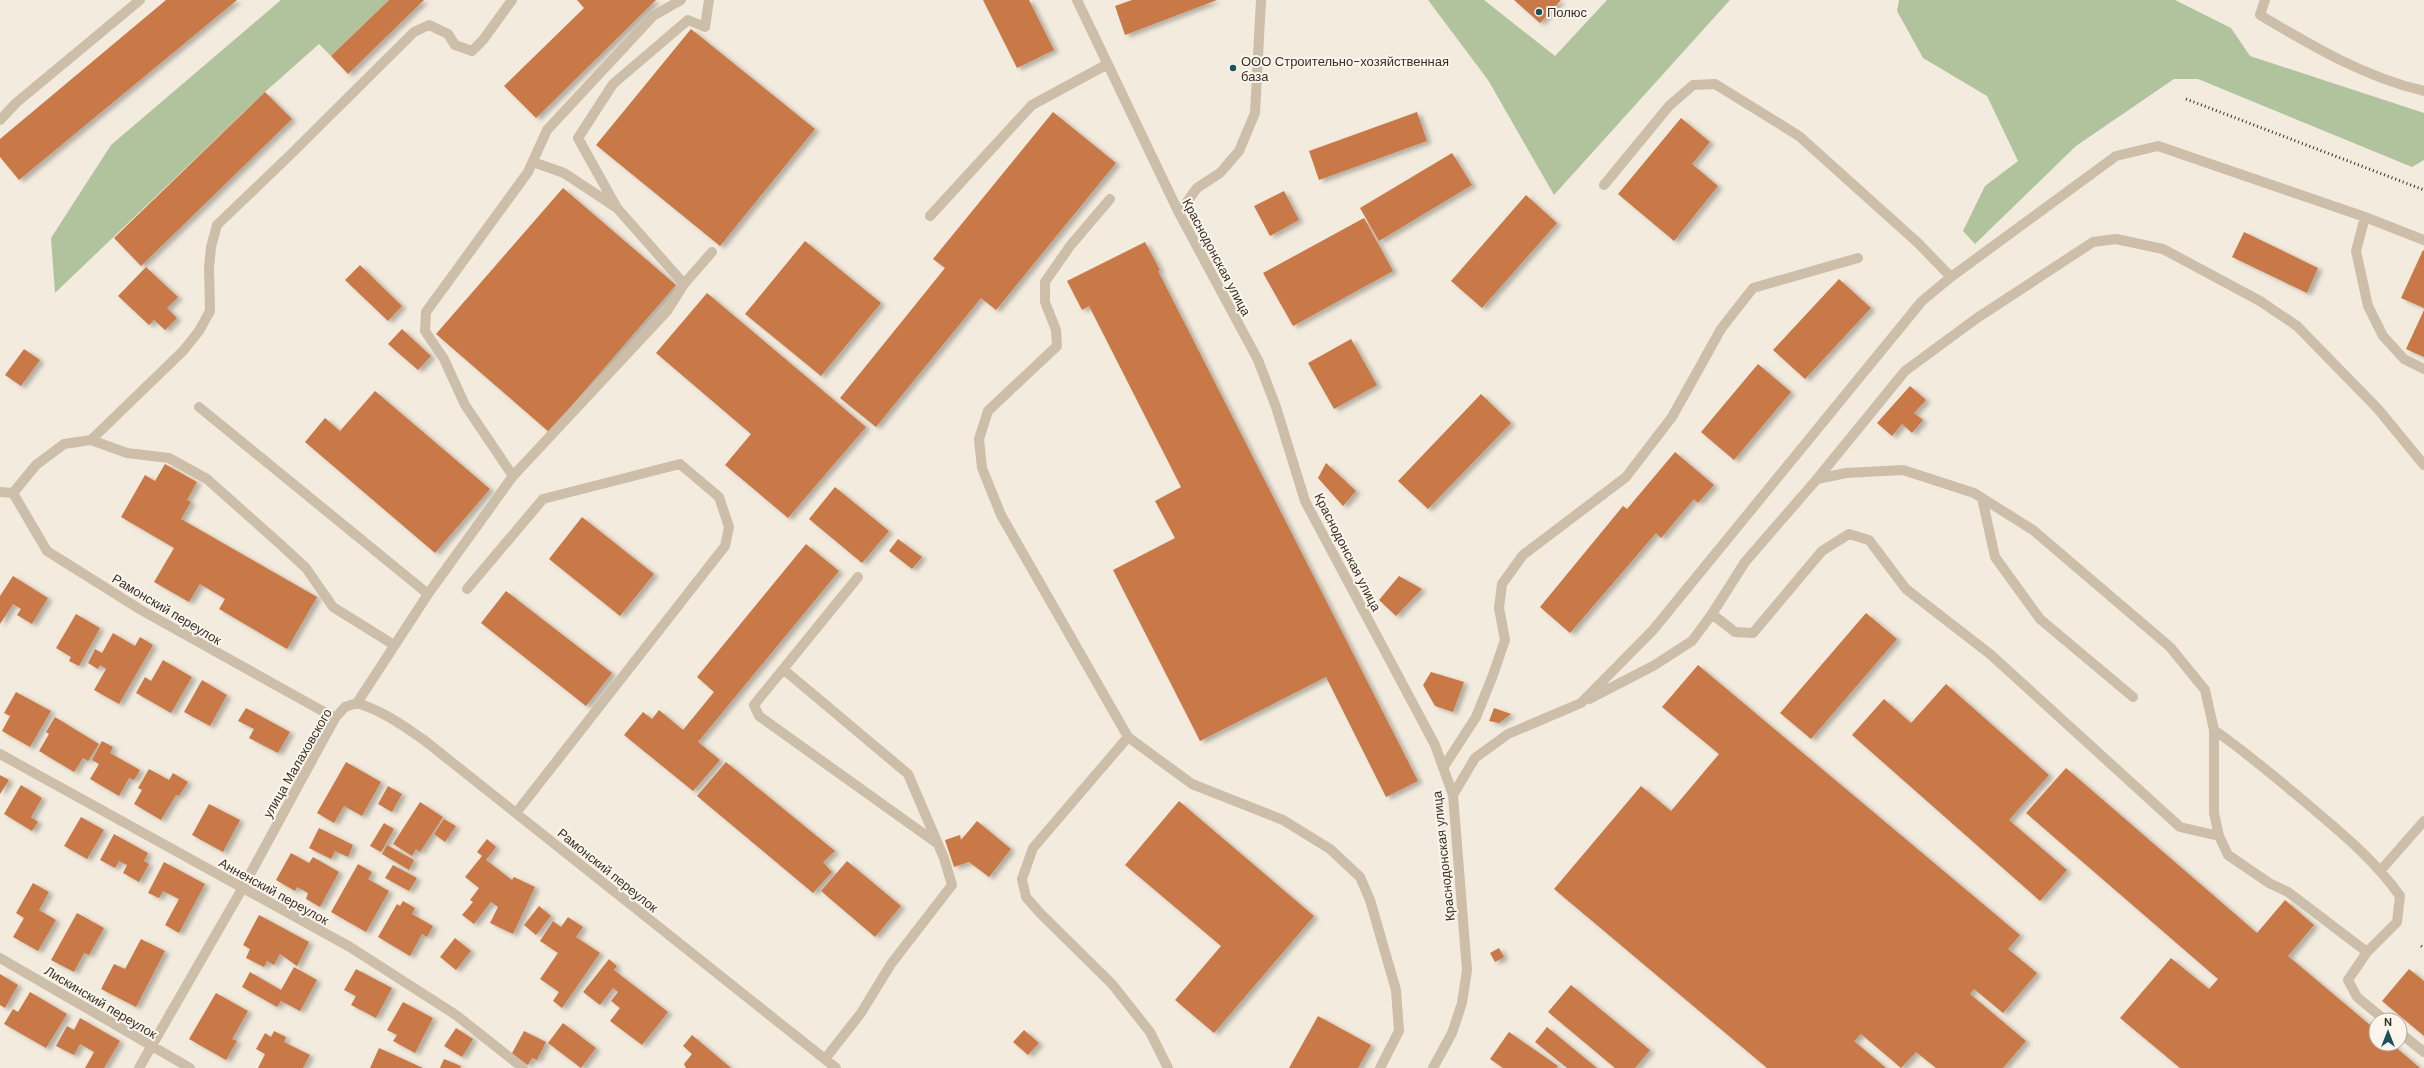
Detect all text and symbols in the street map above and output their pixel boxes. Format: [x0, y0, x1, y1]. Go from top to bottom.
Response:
place label: Полюс [1547, 4, 1588, 21]
marker: Полюс [1534, 7, 1544, 17]
place label: ООО Строительно-хозяйственная база [1241, 53, 1449, 85]
marker: ООО Строительно-хозяйственная база [1228, 63, 1238, 73]
street label: Краснодонская улица [1178, 196, 1255, 320]
street label: Краснодонская улица [1310, 490, 1385, 615]
street label: Рамонский переулок [109, 570, 225, 649]
street label: улица Малаховского [259, 705, 336, 821]
street label: Краснодонская улица [1428, 789, 1459, 922]
street label: Рамонский переулок [554, 825, 662, 916]
street label: Анненский переулок [216, 854, 332, 929]
street label: Лискинский переулок [41, 962, 160, 1043]
north arrow [2368, 1012, 2408, 1052]
text: N [2384, 1015, 2392, 1029]

